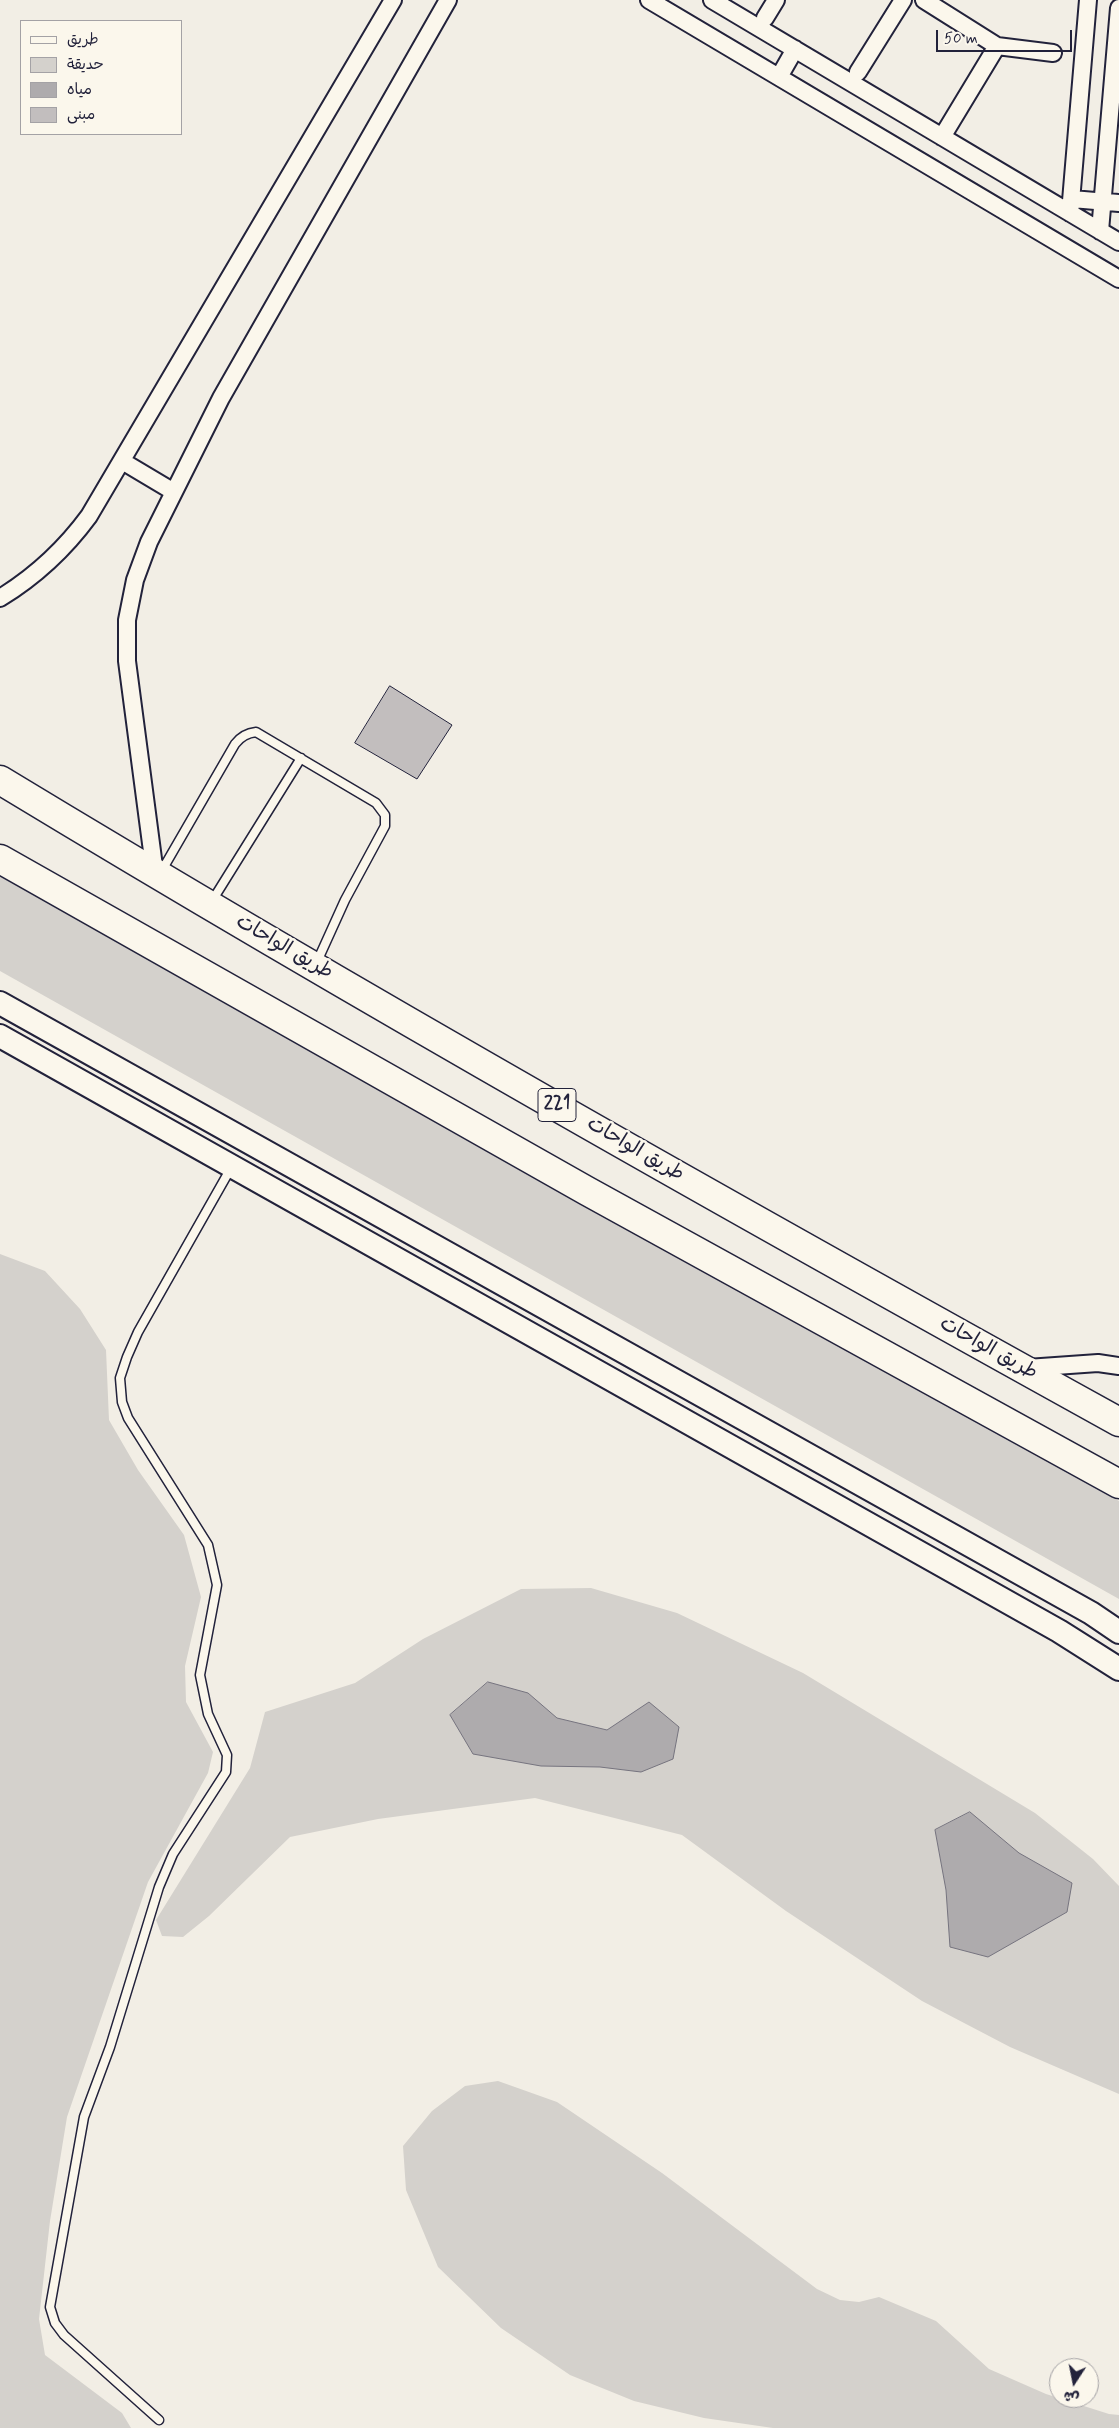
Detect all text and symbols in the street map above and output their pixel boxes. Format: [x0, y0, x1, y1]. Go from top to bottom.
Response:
legend [20, 20, 182, 135]
scale bar [939, 20, 1075, 52]
text: 50 m [944, 29, 978, 49]
text: طريق [67, 30, 99, 50]
text: حديقة [67, 55, 104, 75]
text: مياه [67, 80, 92, 100]
text: مبنى [67, 105, 95, 125]
street label: طريق الواحات [231, 911, 337, 985]
road number: 221 [538, 1088, 576, 1122]
street label: طريق الواحات [582, 1113, 688, 1187]
street label: طريق الواحات [935, 1312, 1041, 1386]
north arrow [1049, 2358, 1099, 2408]
text: ش [1062, 2386, 1081, 2407]

